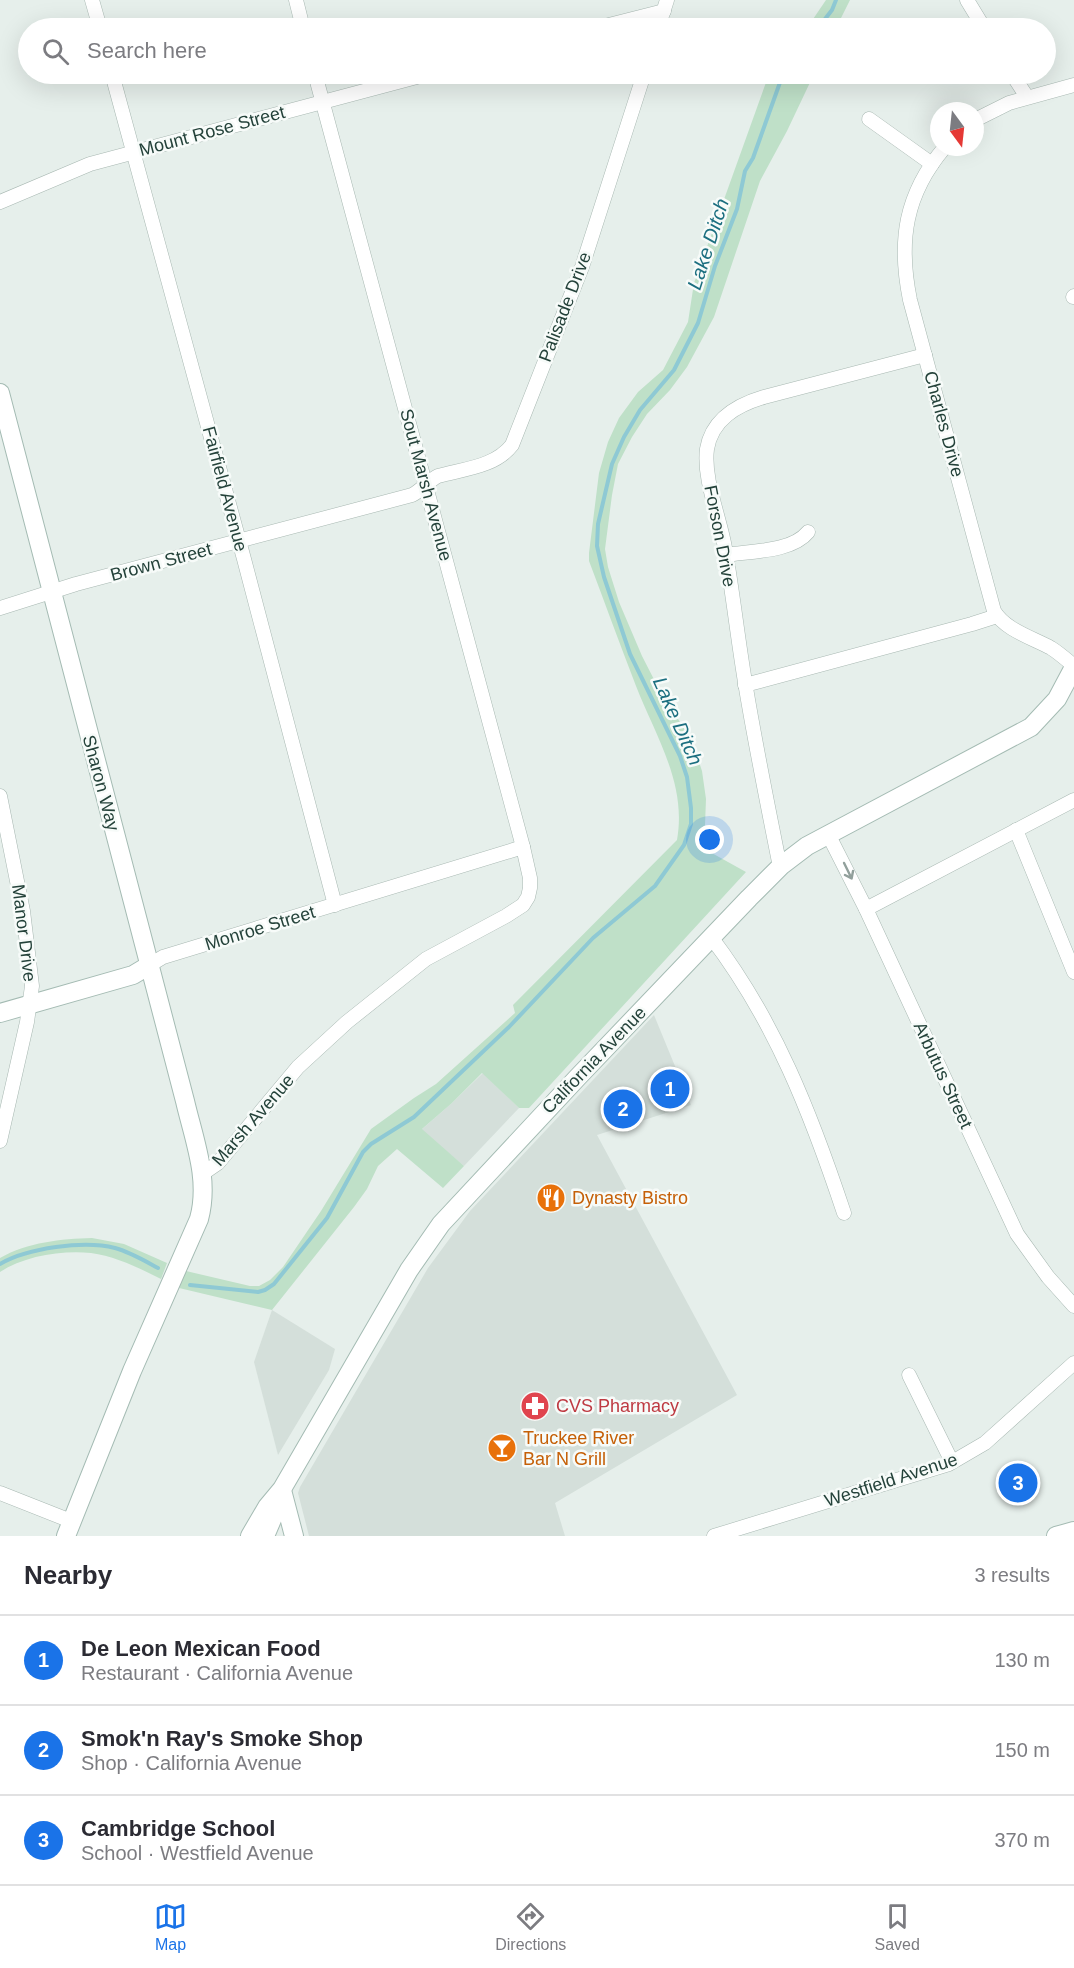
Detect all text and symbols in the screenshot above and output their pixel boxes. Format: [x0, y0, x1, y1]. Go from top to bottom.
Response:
search box [18, 18, 1056, 84]
icon: search [39, 35, 72, 68]
text: Search here [87, 38, 207, 63]
street label: Mount Rose Street [137, 102, 287, 160]
north arrow [930, 102, 984, 156]
water label: Lake Ditch [683, 196, 733, 292]
street label: Palisade Drive [535, 249, 595, 365]
street label: Charles Drive [920, 369, 968, 479]
street label: Sout Marsh Avenue [396, 407, 456, 563]
street label: Fairfield Avenue [199, 424, 251, 554]
street label: Forson Drive [700, 484, 740, 588]
street label: Brown Street [108, 539, 214, 585]
water label: Lake Ditch [649, 673, 707, 769]
street label: Sharon Way [79, 733, 123, 833]
your location [695, 825, 724, 854]
one-way arrow [843, 862, 855, 880]
street label: Manor Drive [8, 883, 40, 983]
street label: Monroe Street [203, 902, 317, 954]
street label: California Avenue [538, 1002, 650, 1118]
street label: Arbutus Street [910, 1019, 976, 1131]
pin: 1 [650, 1066, 690, 1112]
street label: Marsh Avenue [208, 1070, 298, 1170]
pin: 2 [604, 1086, 642, 1132]
restaurant icon: Dynasty Bistro [535, 1182, 567, 1214]
place label: Dynasty Bistro [572, 1188, 688, 1208]
pharmacy icon: CVS Pharmacy [519, 1390, 551, 1422]
place label: CVS Pharmacy [556, 1396, 679, 1416]
place label: Truckee River Bar N Grill [523, 1428, 634, 1469]
bar icon: Truckee River Bar N Grill [486, 1432, 518, 1464]
street label: Westfield Avenue [822, 1449, 960, 1511]
pin: 3 [998, 1460, 1038, 1506]
text: Nearby [24, 1560, 112, 1590]
text: 3 results [974, 1564, 1050, 1586]
text: De Leon Mexican Food [81, 1636, 321, 1661]
text: 1 [38, 1649, 49, 1671]
text: 130 m [994, 1649, 1050, 1671]
text: Restaurant · California Avenue [81, 1662, 353, 1684]
text: Smok'n Ray's Smoke Shop [81, 1726, 363, 1751]
text: 2 [38, 1739, 49, 1761]
text: 150 m [994, 1739, 1050, 1761]
text: Shop · California Avenue [81, 1752, 302, 1774]
text: Cambridge School [81, 1816, 275, 1841]
text: 3 [38, 1829, 49, 1851]
text: 370 m [994, 1829, 1050, 1851]
text: School · Westfield Avenue [81, 1842, 314, 1864]
tab: Map [154, 1900, 187, 1954]
tab: Directions [495, 1900, 566, 1954]
tab: Saved [875, 1900, 920, 1954]

